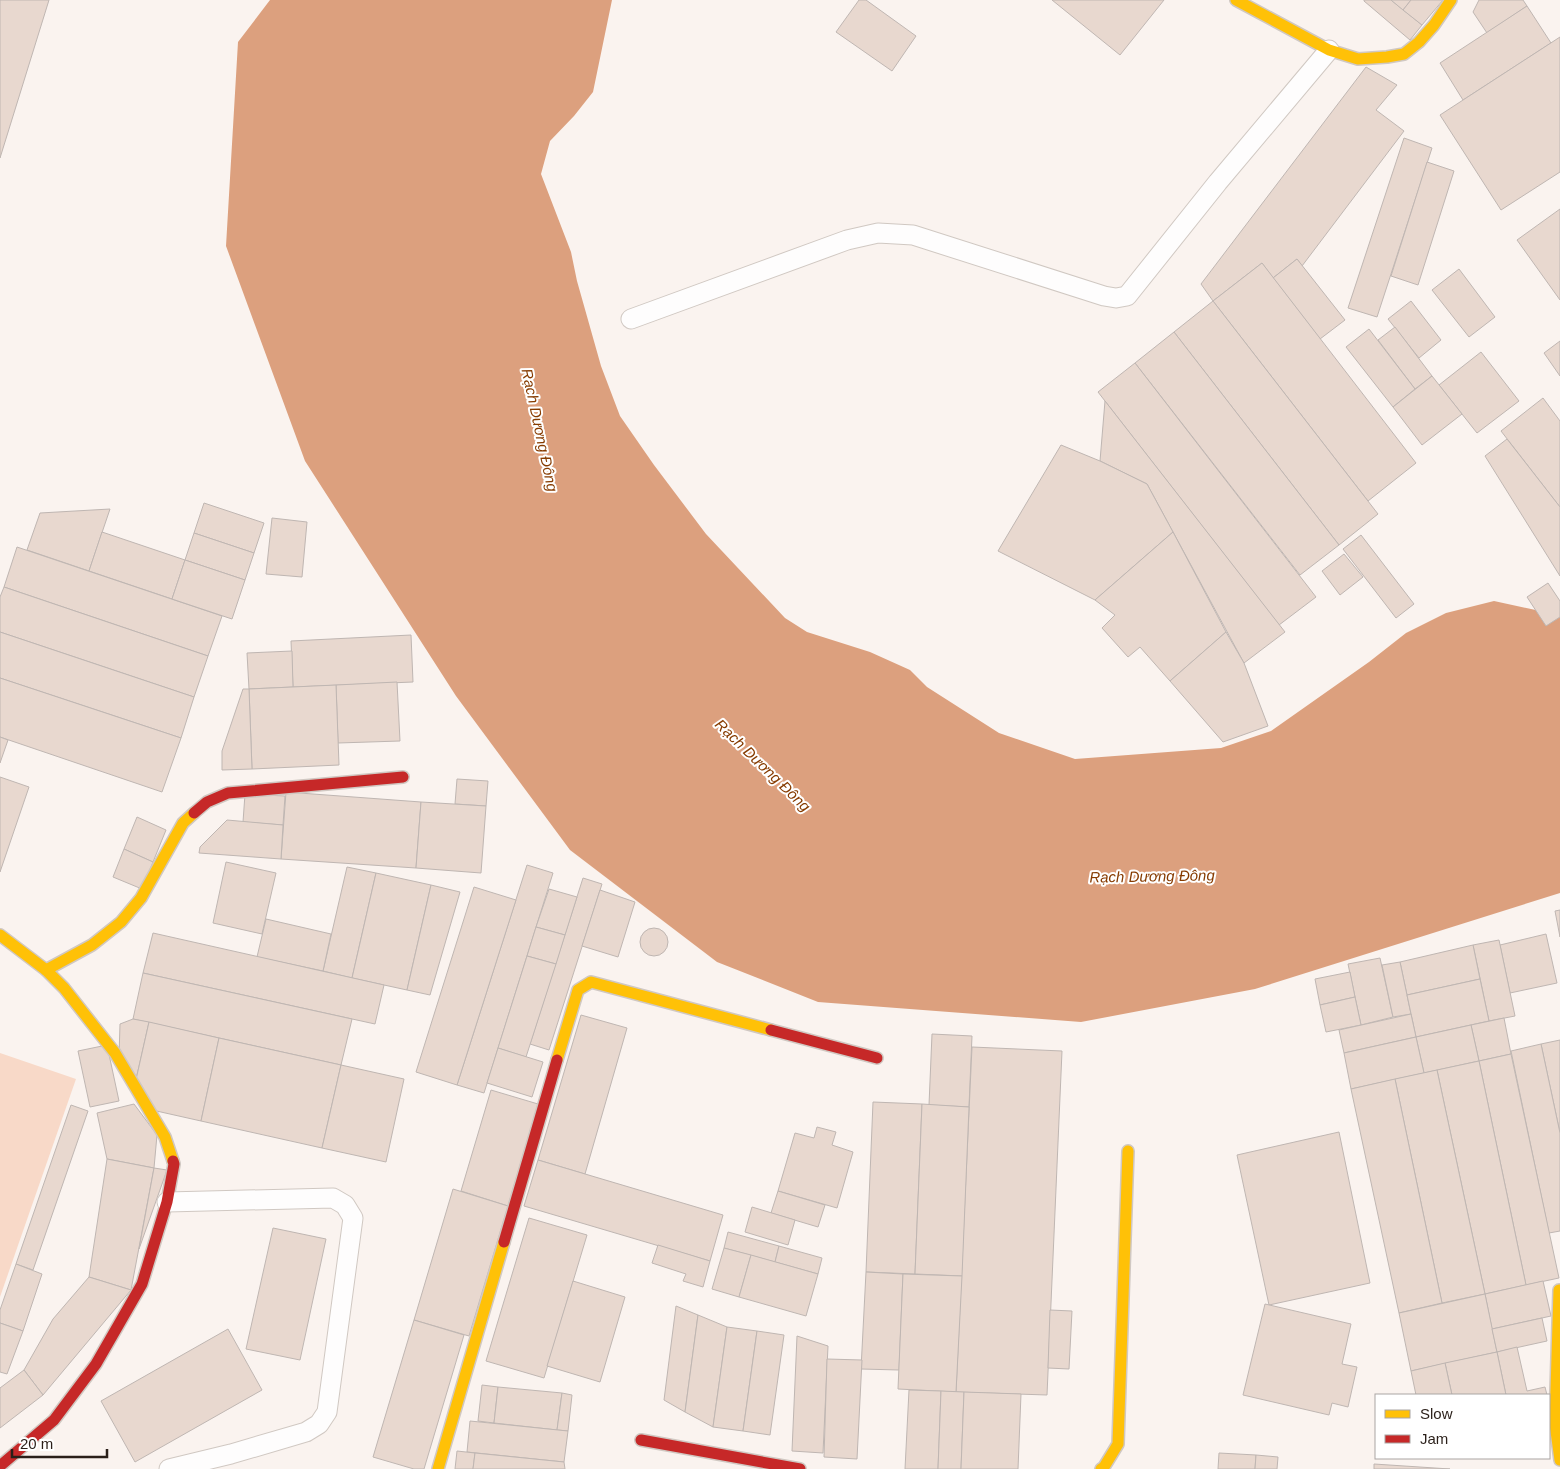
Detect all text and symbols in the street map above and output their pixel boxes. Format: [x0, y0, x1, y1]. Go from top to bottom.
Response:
water label: Rạch Dương Đông [519, 367, 561, 494]
water label: Rạch Dương Đông [712, 715, 814, 815]
water label: Rạch Dương Đông [1089, 866, 1215, 886]
legend [1375, 1394, 1550, 1459]
text: Slow [1420, 1405, 1453, 1422]
scale bar [12, 1426, 108, 1458]
text: Jam [1420, 1430, 1448, 1447]
text: 20 m [20, 1435, 53, 1452]

